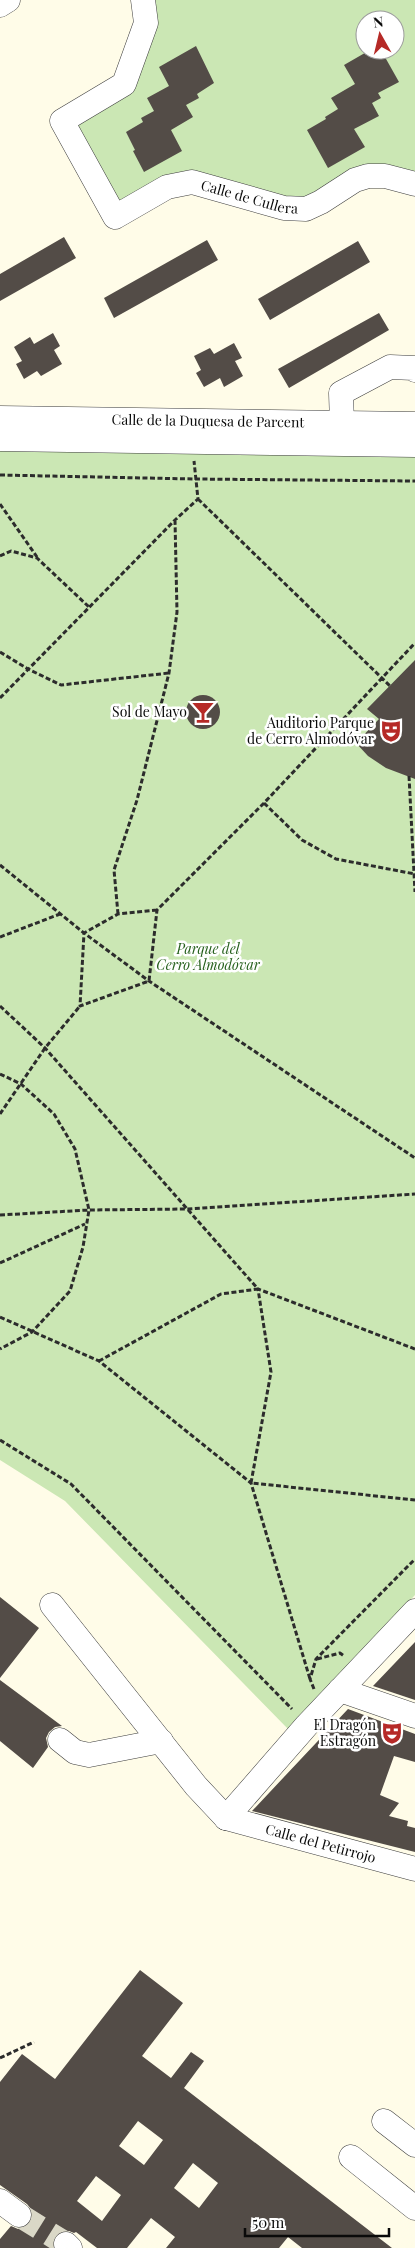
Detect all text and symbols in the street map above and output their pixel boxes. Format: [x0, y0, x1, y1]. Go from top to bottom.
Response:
north arrow [355, 10, 405, 60]
text: N [372, 12, 384, 32]
street label: Calle de Cullera [199, 175, 298, 218]
street label: Calle de la Duquesa de Parcent [111, 410, 306, 431]
bar icon: Sol de Mayo [190, 699, 216, 725]
place label: Sol de Mayo [112, 702, 187, 721]
place label: Auditorio Parque de Cerro Almodóvar [247, 713, 375, 748]
theatre icon: Auditorio Parque de Cerro Almodóvar [378, 718, 404, 744]
park label: Parque del Cerro Almodóvar [156, 939, 261, 974]
place label: El Dragón Estragón [313, 1715, 377, 1750]
theatre icon: El Dragón Estragón [379, 1720, 405, 1746]
street label: Calle del Petirrojo [264, 1819, 378, 1867]
scale bar [245, 2206, 389, 2238]
text: 50 m [252, 2212, 285, 2232]

